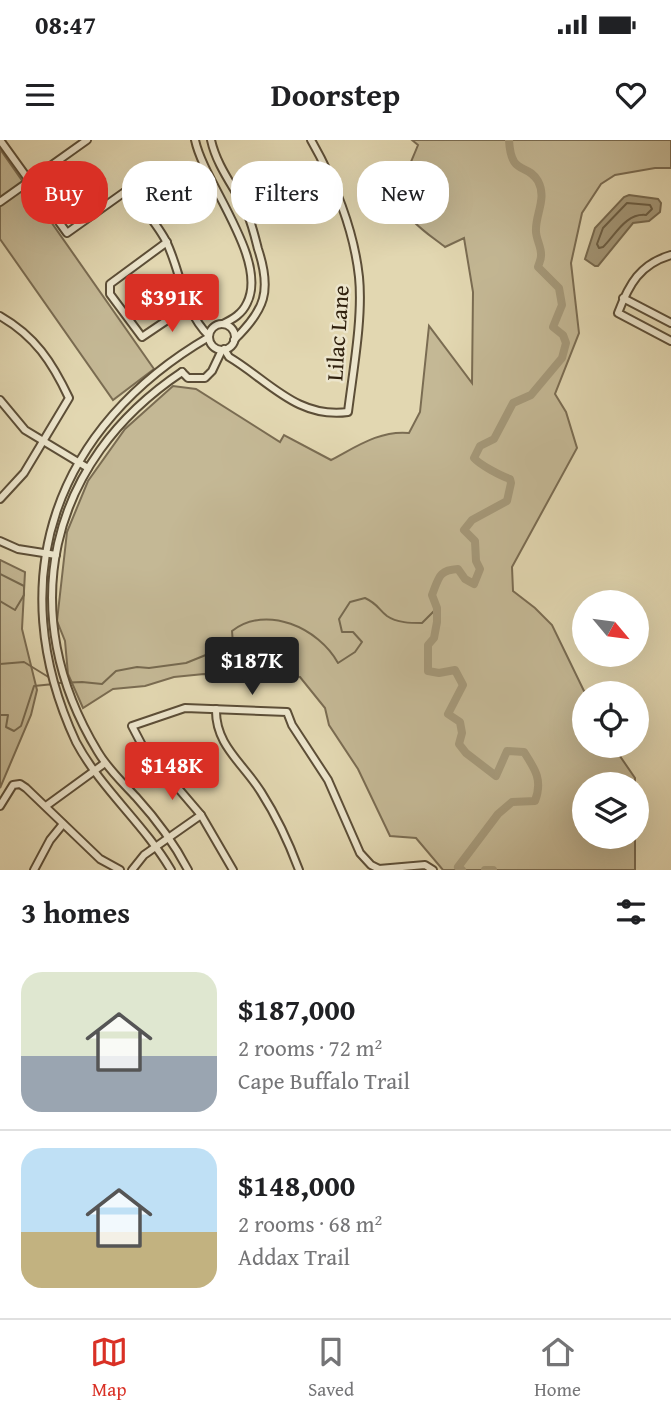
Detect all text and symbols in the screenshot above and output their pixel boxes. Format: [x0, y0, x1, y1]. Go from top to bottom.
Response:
text: 08:47 [35, 5, 96, 44]
text: Doorstep [271, 71, 400, 118]
icon: menu [21, 76, 59, 114]
icon: heart [612, 76, 650, 114]
chip: Buy [21, 161, 108, 224]
chip: Rent [122, 161, 217, 224]
chip: Filters [231, 161, 343, 224]
chip: New [357, 161, 449, 224]
pin: $391K [123, 274, 221, 334]
text: $391K [141, 280, 203, 313]
street label: Lilac Lane [317, 284, 357, 382]
north arrow [572, 590, 649, 667]
map controls [572, 590, 649, 849]
pin: $187K [203, 638, 301, 697]
text: $187K [221, 643, 283, 676]
button: locate [572, 681, 649, 758]
pin: $148K [123, 742, 221, 802]
text: $148K [141, 748, 203, 781]
button: layers [572, 772, 649, 849]
text: 3 homes [21, 890, 130, 934]
icon: filters [612, 893, 650, 931]
text: $187,000 [238, 987, 355, 1031]
icon: home [77, 1000, 161, 1084]
text: 2 rooms · 72 m² [238, 1031, 382, 1064]
text: Cape Buffalo Trail [238, 1064, 410, 1097]
text: $148,000 [238, 1163, 355, 1207]
icon: home [77, 1176, 161, 1260]
text: 2 rooms · 68 m² [238, 1207, 382, 1240]
text: Addax Trail [238, 1240, 350, 1273]
tab: Map [90, 1333, 128, 1403]
tab: Saved [308, 1333, 354, 1403]
tab: Home [534, 1333, 581, 1403]

